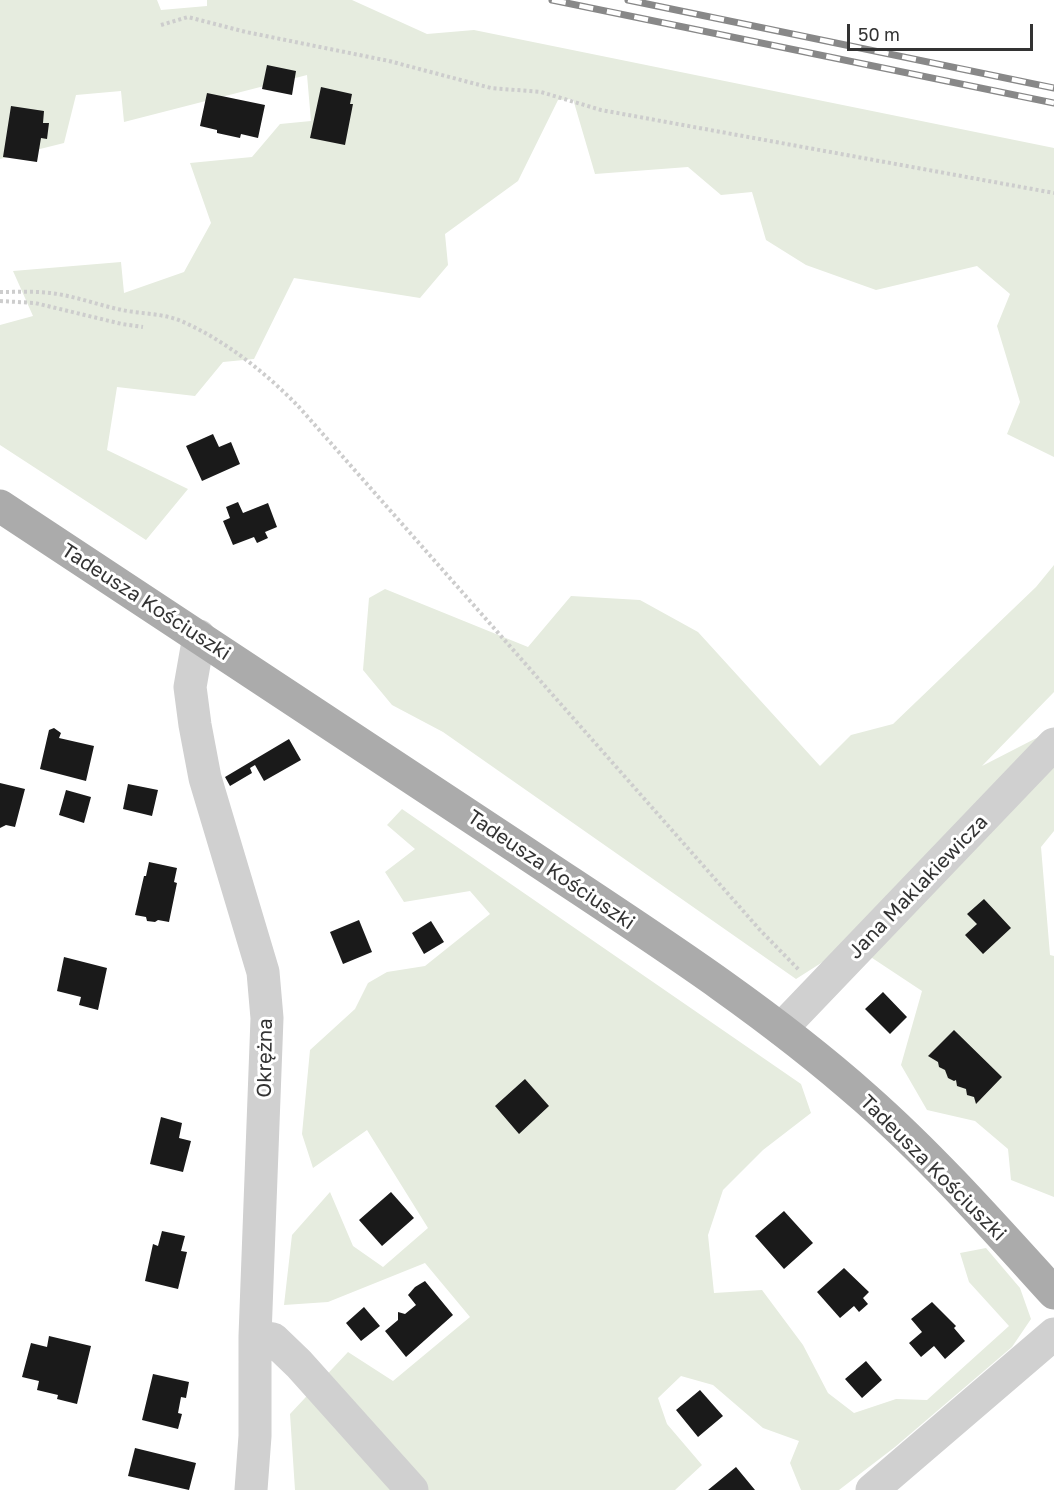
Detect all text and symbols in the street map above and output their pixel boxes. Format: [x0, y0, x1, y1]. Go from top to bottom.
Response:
scale bar [850, 12, 1036, 50]
text: 50 m [858, 23, 900, 45]
street label: Tadeusza Kościuszki [57, 538, 235, 666]
street label: Tadeusza Kościuszki [463, 805, 639, 935]
street label: Jana Maklakiewicza [843, 810, 993, 964]
street label: Okrężna [252, 1018, 278, 1098]
street label: Tadeusza Kościuszki [855, 1090, 1011, 1246]

